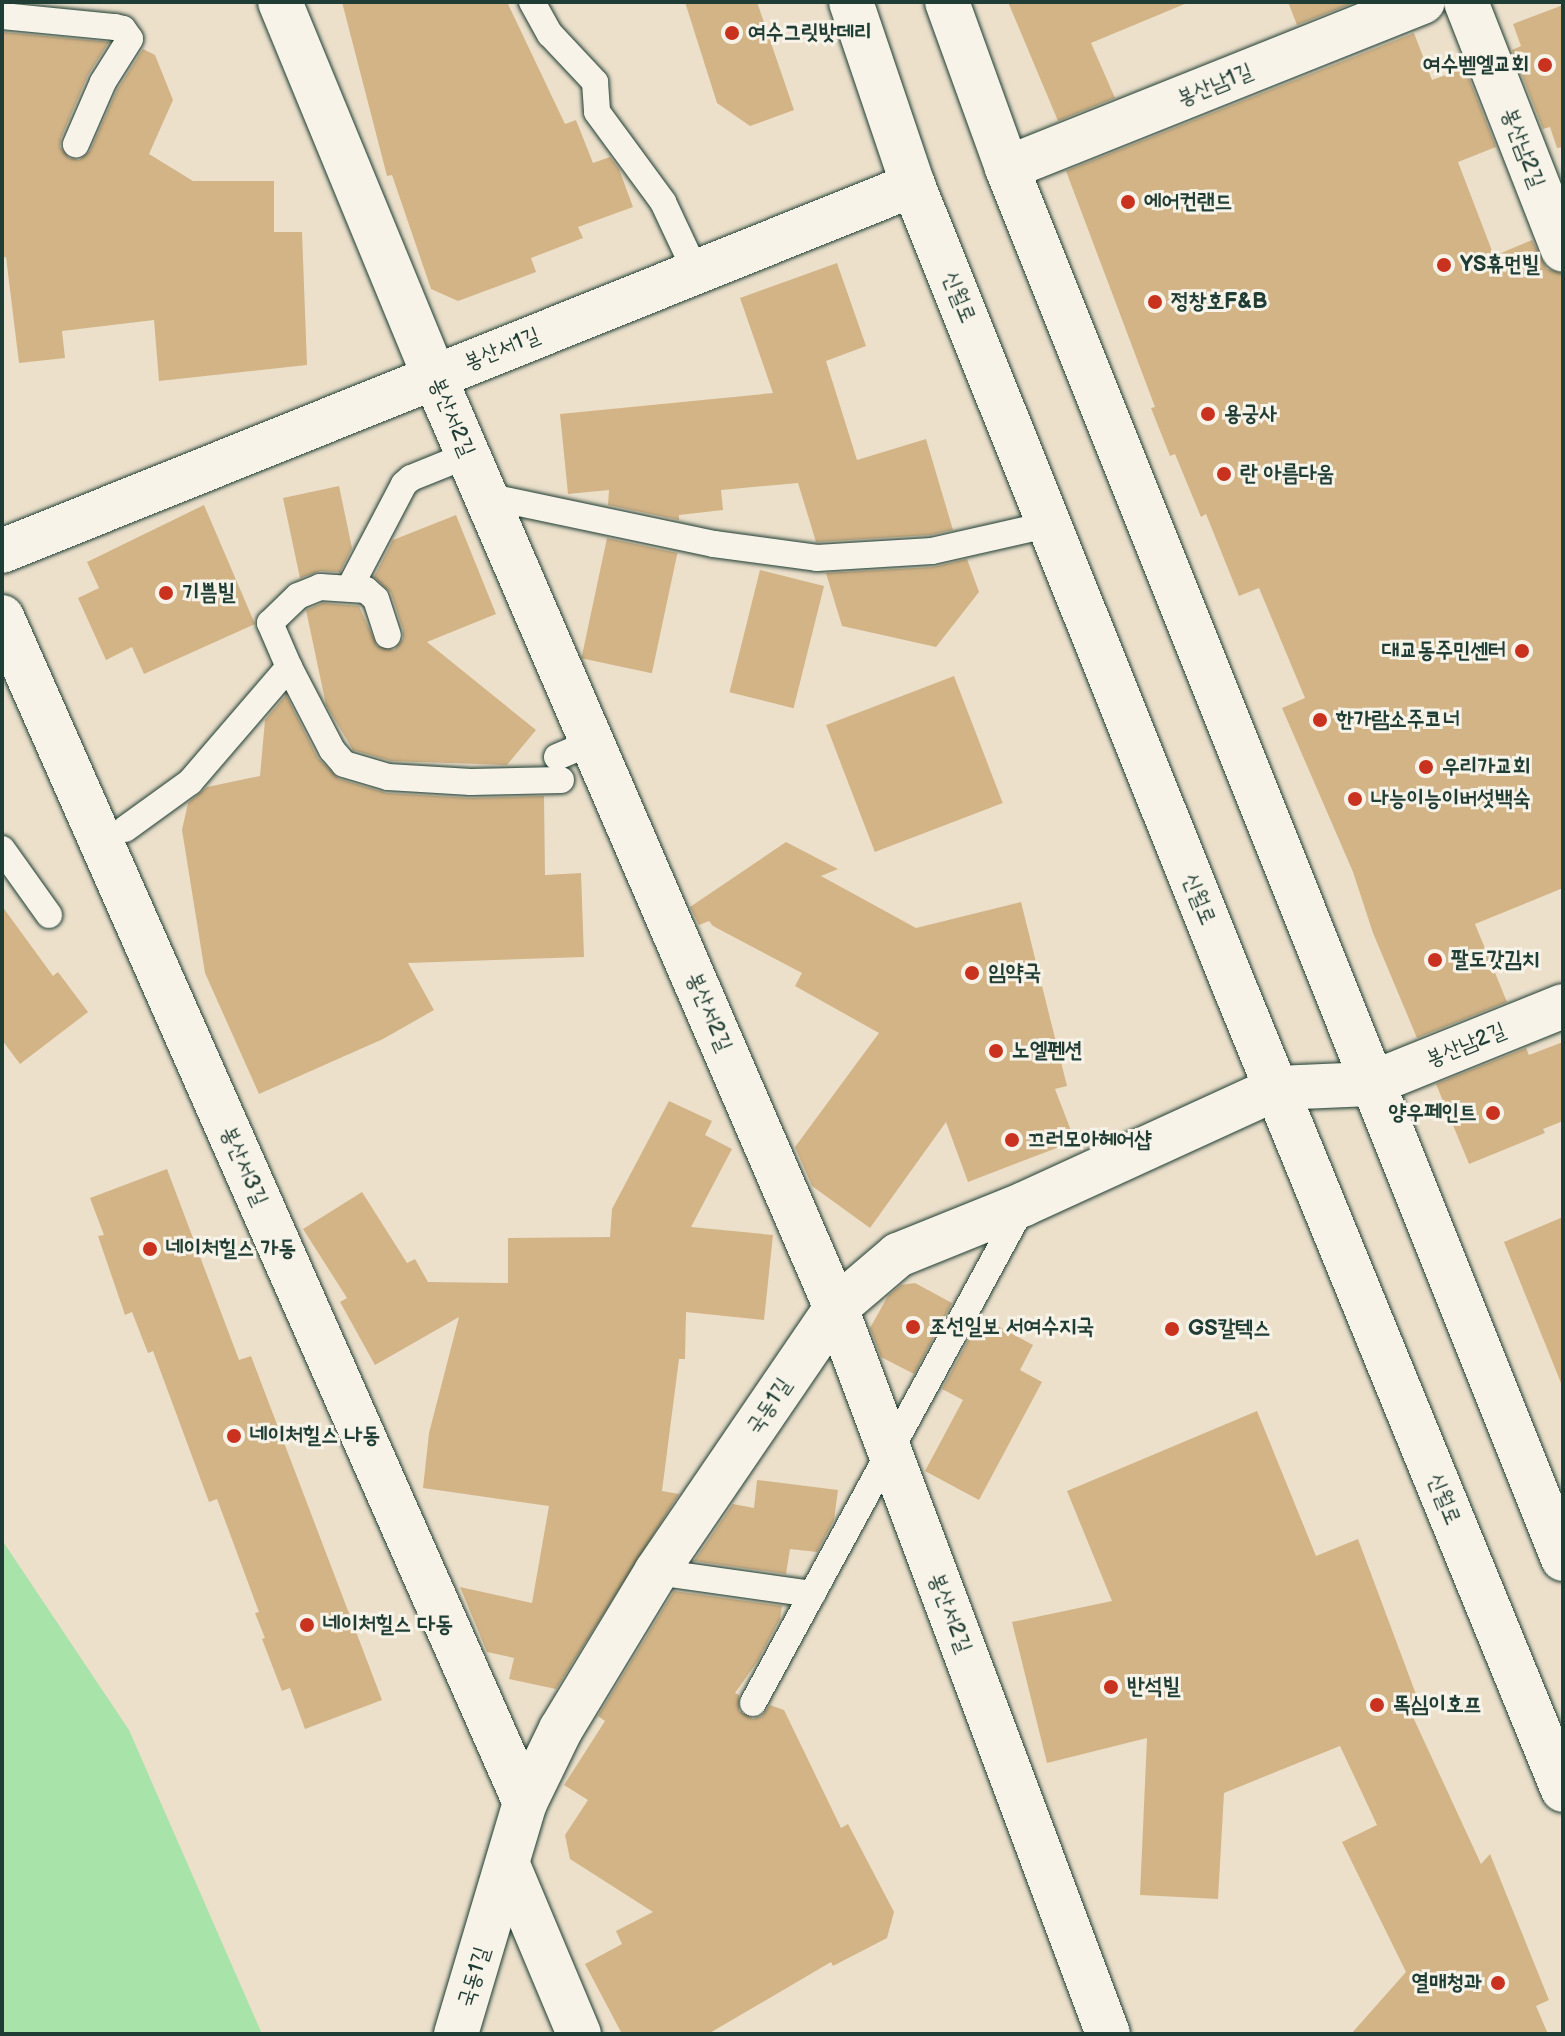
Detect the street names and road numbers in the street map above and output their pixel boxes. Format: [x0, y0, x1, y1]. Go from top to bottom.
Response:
street label: 봉산남1길 [1173, 58, 1257, 112]
street label: 봉산남2길 [1496, 104, 1550, 192]
street label: 신월로 [937, 267, 981, 327]
street label: 봉산서1길 [460, 322, 544, 376]
street label: 봉산서2길 [423, 373, 481, 461]
street label: 신월로 [1177, 869, 1221, 929]
street label: 봉산서2길 [680, 968, 738, 1056]
street label: 봉산남2길 [1422, 1017, 1510, 1073]
street label: 봉산서3길 [215, 1122, 273, 1210]
street label: 국동1길 [741, 1373, 797, 1439]
street label: 신월로 [1422, 1469, 1466, 1529]
street label: 봉산서2길 [923, 1569, 977, 1657]
street label: 국동1길 [452, 1944, 496, 2010]

